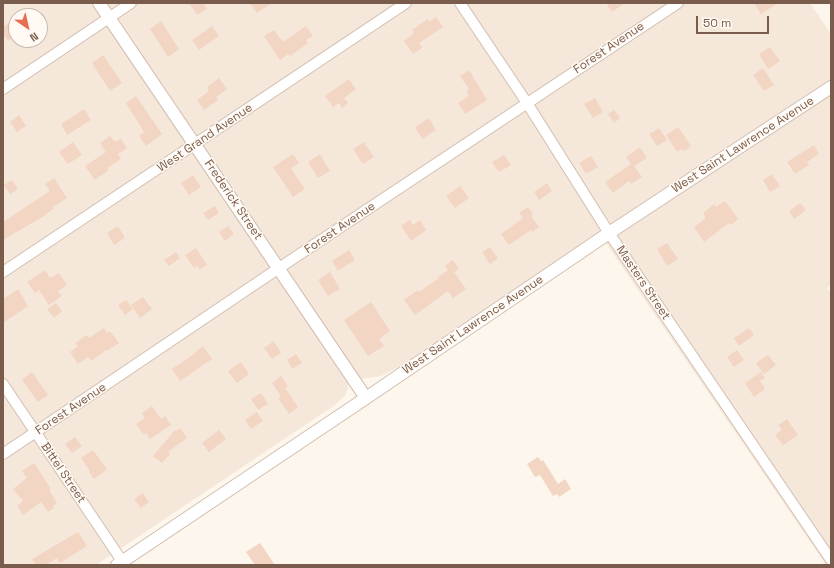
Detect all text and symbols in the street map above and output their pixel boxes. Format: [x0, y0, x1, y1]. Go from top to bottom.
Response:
north arrow [8, 8, 48, 48]
scale bar [698, 8, 771, 34]
text: 50 m [703, 15, 731, 31]
street label: Forest Avenue [571, 19, 647, 77]
text: N [27, 29, 41, 45]
street label: West Saint Lawrence Avenue [669, 94, 817, 196]
street label: West Grand Avenue [155, 101, 255, 175]
street label: Frederick Street [201, 157, 265, 243]
street label: Forest Avenue [302, 199, 378, 257]
street label: Masters Street [613, 243, 673, 323]
street label: West Saint Lawrence Avenue [400, 272, 546, 378]
street label: Forest Avenue [33, 380, 109, 438]
street label: Bittel Street [37, 440, 89, 506]

